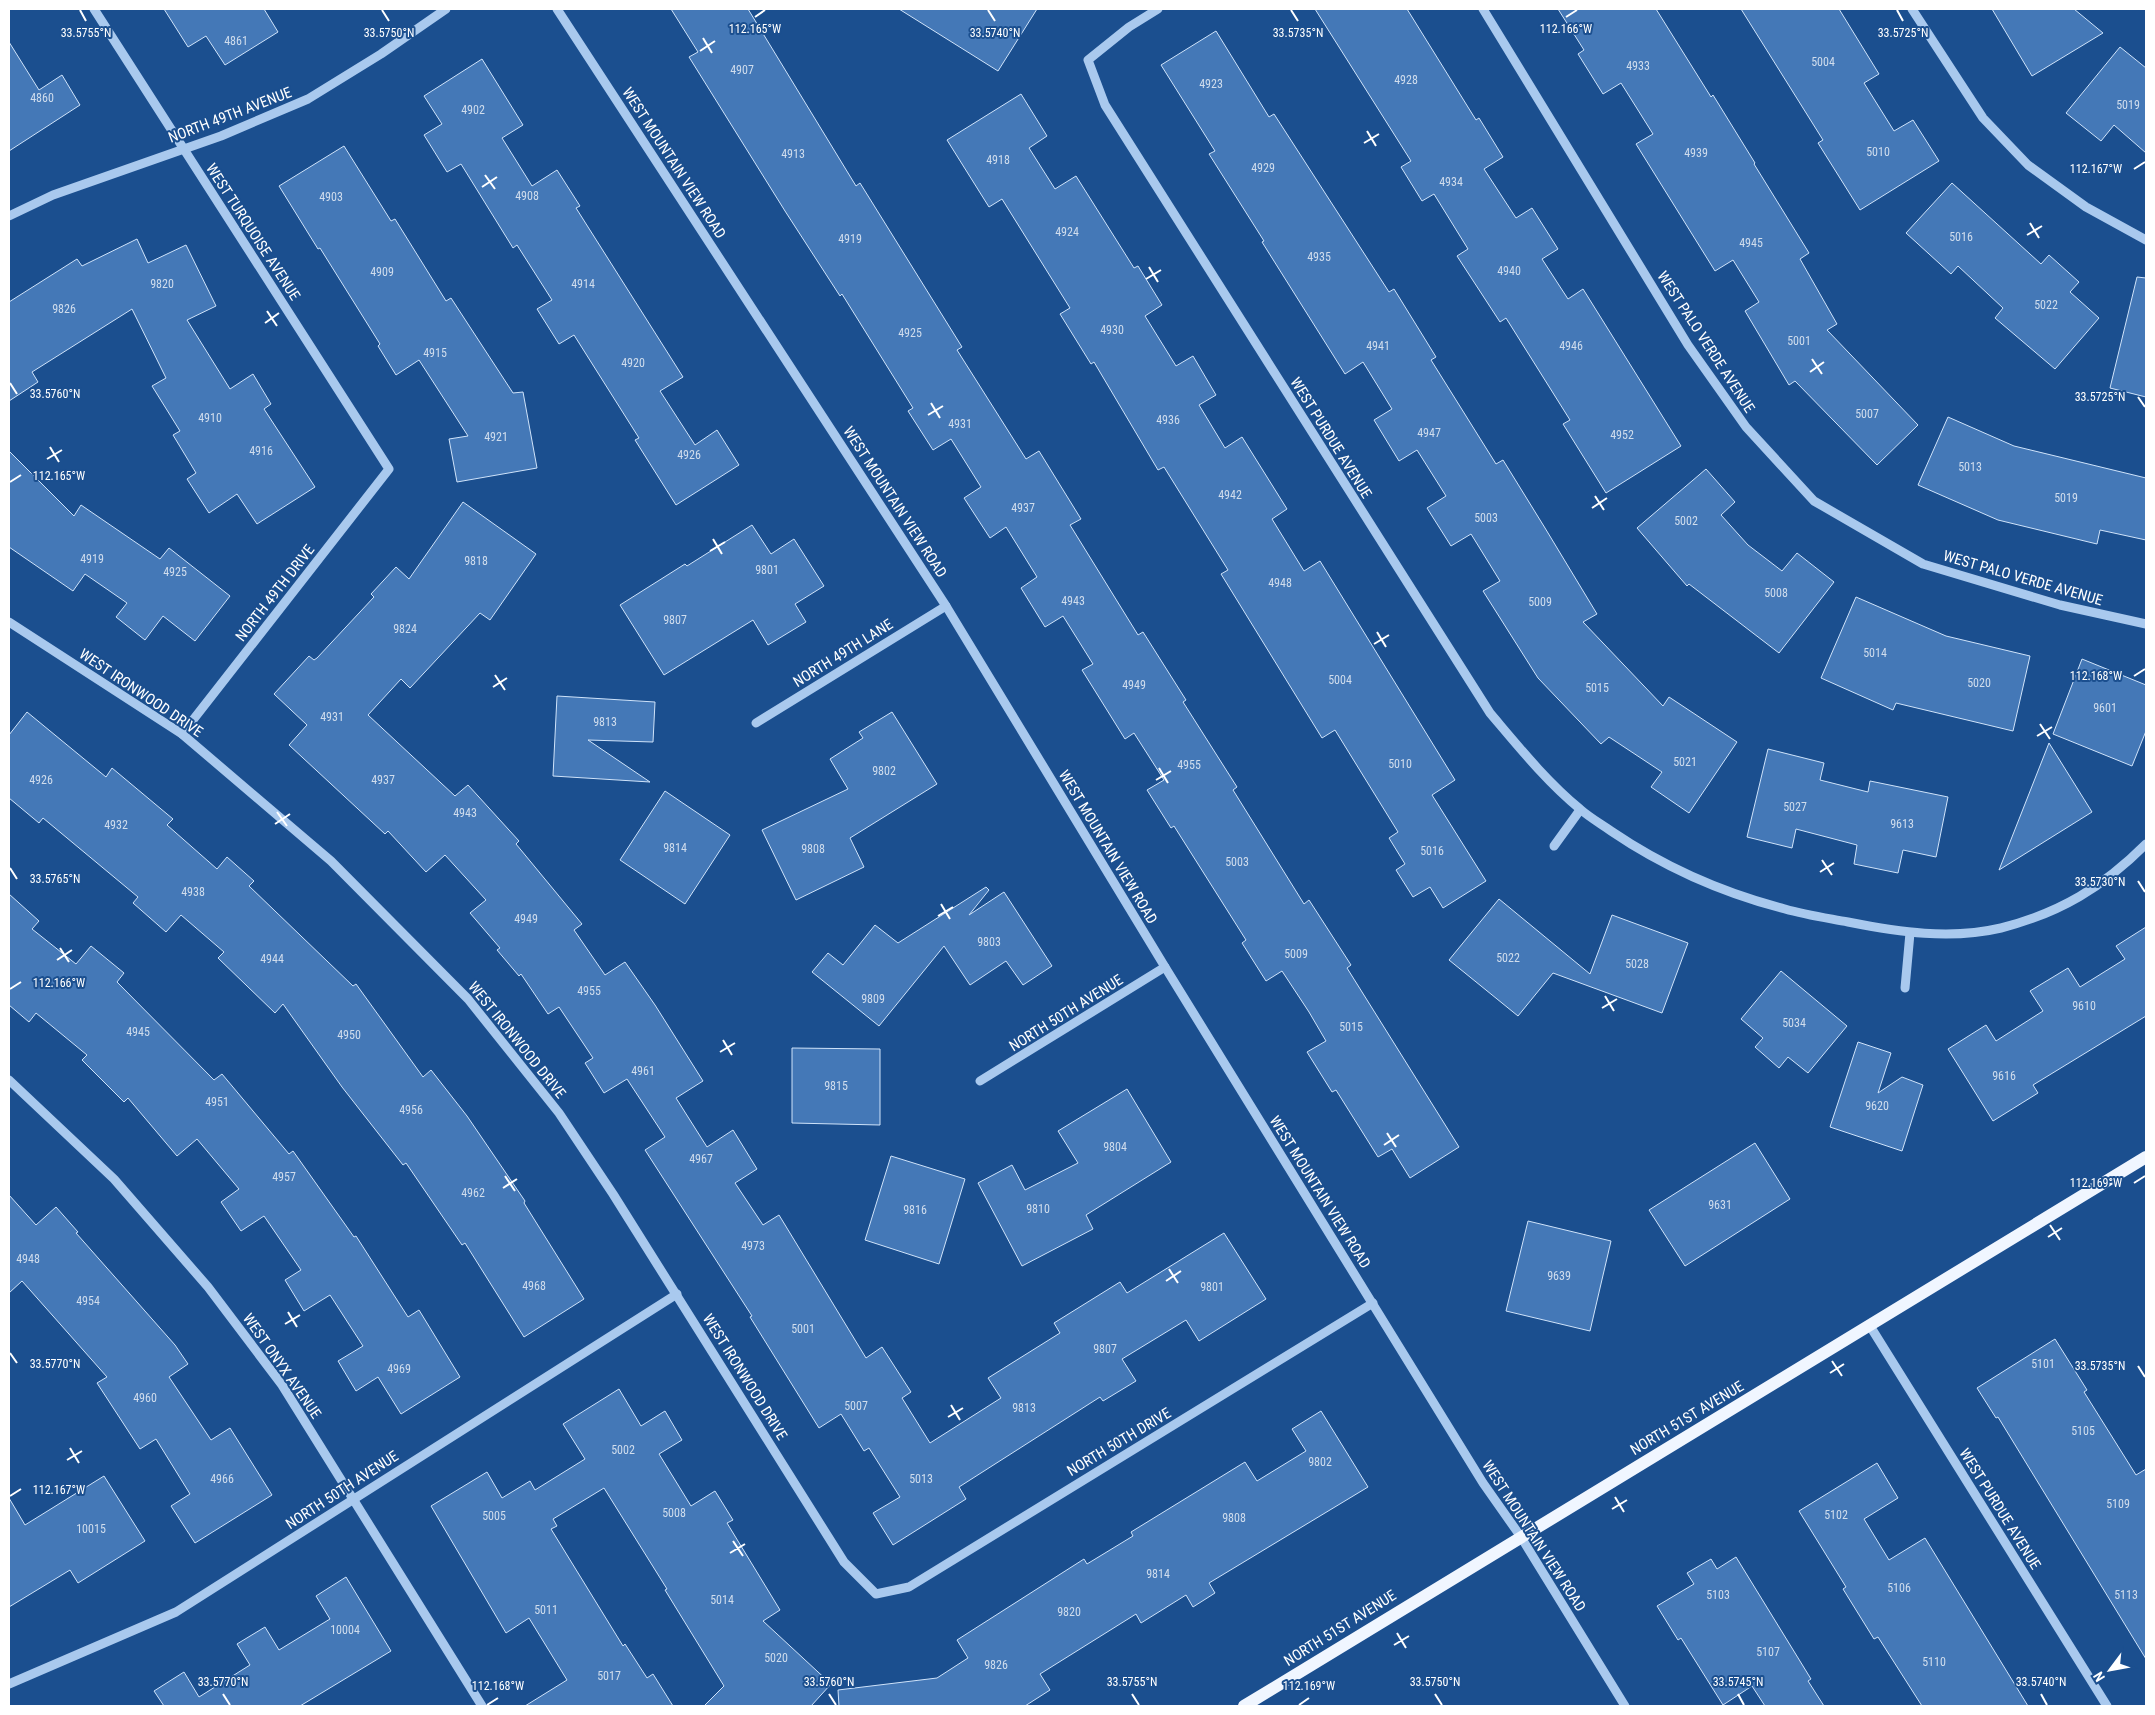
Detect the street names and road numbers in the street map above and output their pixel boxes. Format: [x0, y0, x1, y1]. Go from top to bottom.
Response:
street label: NORTH 49TH AVENUE [166, 83, 294, 147]
street label: WEST MOUNTAIN VIEW ROAD [618, 84, 730, 242]
street label: WEST TURQUOISE AVENUE [202, 160, 304, 304]
street label: WEST PALO VERDE AVENUE [1654, 268, 1758, 416]
street label: WEST PURDUE AVENUE [1286, 374, 1376, 502]
street label: WEST MOUNTAIN VIEW ROAD [839, 423, 951, 581]
street label: NORTH 49TH DRIVE [232, 541, 318, 645]
street label: WEST PALO VERDE AVENUE [1941, 547, 2105, 609]
street label: NORTH 49TH LANE [790, 615, 896, 691]
street label: WEST IRONWOOD DRIVE [76, 645, 206, 741]
street label: WEST MOUNTAIN VIEW ROAD [1055, 767, 1161, 927]
street label: NORTH 50TH AVENUE [1006, 971, 1126, 1055]
street label: WEST IRONWOOD DRIVE [464, 978, 570, 1102]
street label: WEST MOUNTAIN VIEW ROAD [1266, 1112, 1374, 1272]
street label: WEST ONYX AVENUE [239, 1310, 325, 1422]
street label: WEST IRONWOOD DRIVE [699, 1311, 791, 1443]
street label: NORTH 51ST AVENUE [1627, 1377, 1747, 1459]
street label: NORTH 50TH DRIVE [1064, 1404, 1174, 1480]
street label: WEST PURDUE AVENUE [1955, 1445, 2045, 1573]
street label: NORTH 50TH AVENUE [282, 1447, 402, 1533]
street label: WEST MOUNTAIN VIEW ROAD [1478, 1457, 1590, 1615]
street label: NORTH 51ST AVENUE [1281, 1586, 1399, 1670]

